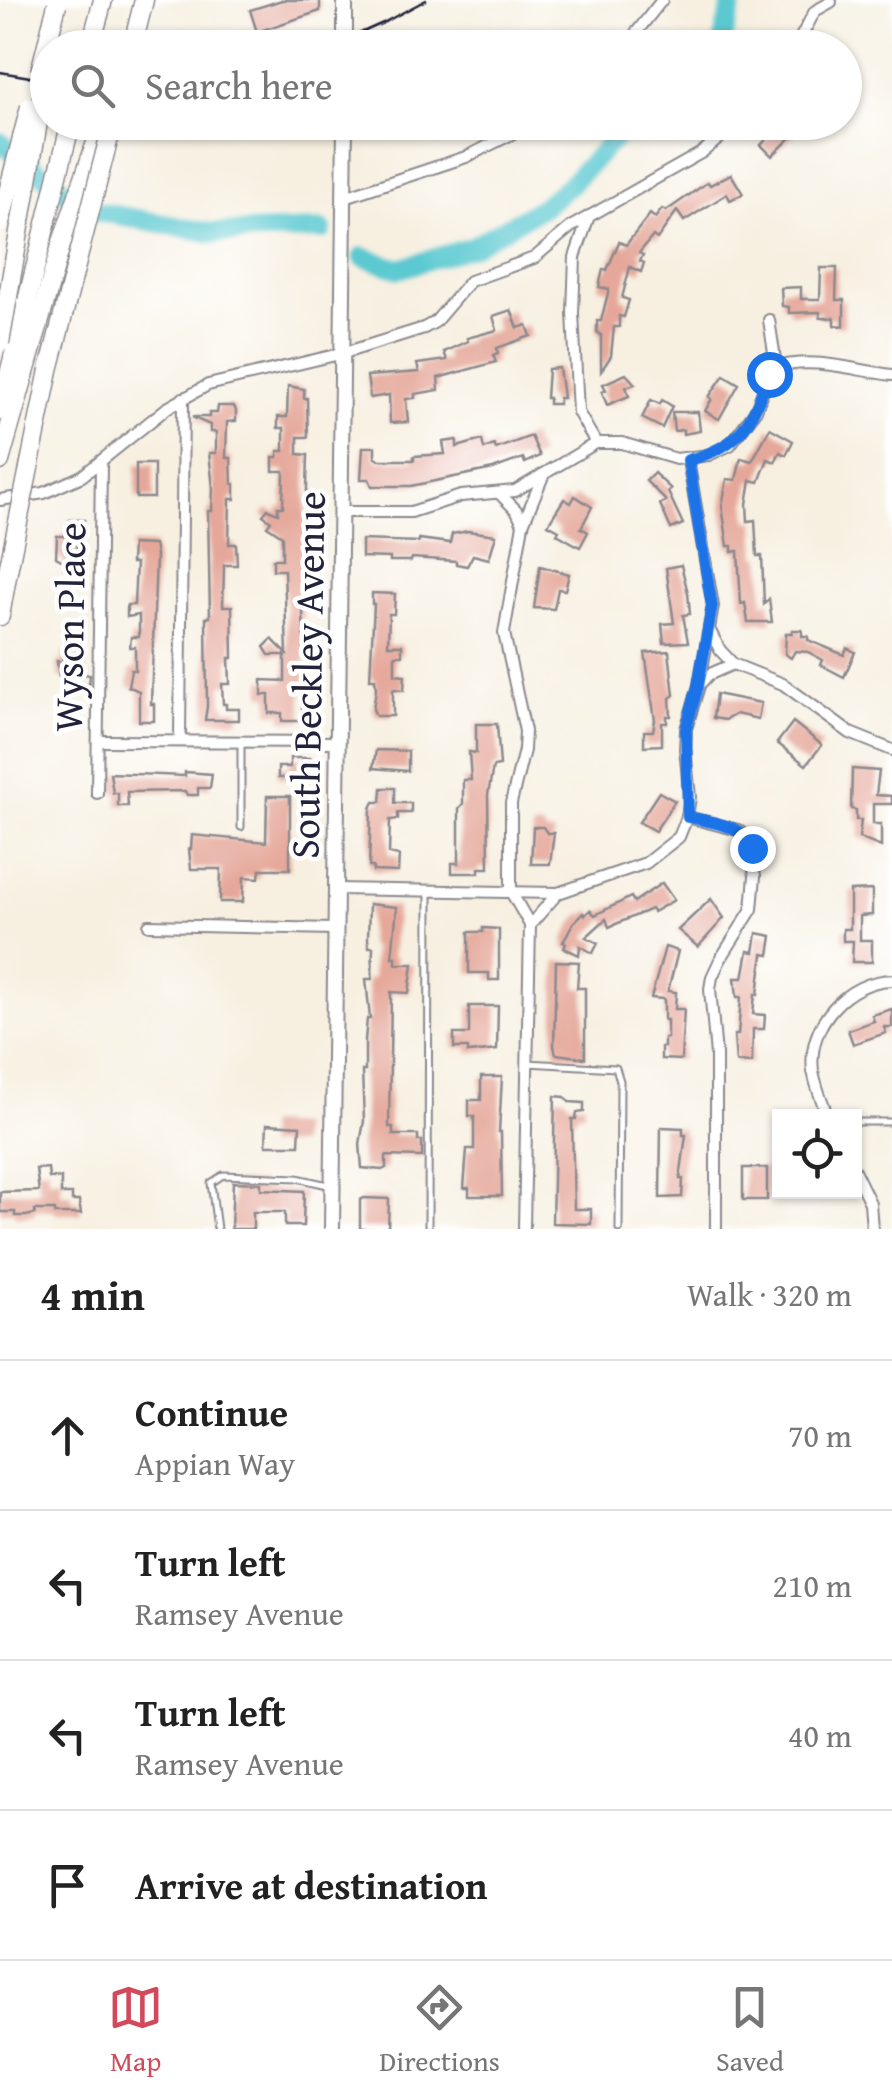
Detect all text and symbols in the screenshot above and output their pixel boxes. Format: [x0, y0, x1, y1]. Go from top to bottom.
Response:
search box [30, 30, 862, 140]
text: Search here [145, 57, 333, 113]
icon: search [65, 58, 120, 113]
route start [747, 352, 793, 398]
street label: South Beckley Avenue [274, 491, 340, 859]
street label: Wyson Place [38, 522, 100, 732]
route end [730, 826, 776, 872]
map controls [772, 1109, 862, 1199]
button: locate [772, 1109, 862, 1199]
text: 4 min [40, 1264, 145, 1325]
text: Walk · 320 m [687, 1271, 852, 1318]
text: Continue [135, 1384, 288, 1440]
icon: ahead [40, 1408, 95, 1463]
text: 70 m [788, 1412, 852, 1459]
text: Appian Way [135, 1440, 295, 1487]
text: Turn left [135, 1534, 286, 1590]
icon: left [40, 1558, 95, 1613]
text: 210 m [773, 1562, 852, 1609]
text: Ramsey Avenue [135, 1590, 344, 1637]
text: Turn left [135, 1684, 286, 1740]
icon: left [40, 1708, 95, 1763]
text: 40 m [788, 1712, 852, 1759]
text: Ramsey Avenue [135, 1740, 344, 1787]
text: Arrive at destination [135, 1857, 488, 1913]
icon: arrive [40, 1858, 95, 1913]
tab: Map [108, 1980, 163, 2081]
tab: Directions [379, 1980, 500, 2081]
tab: Saved [716, 1980, 784, 2081]

